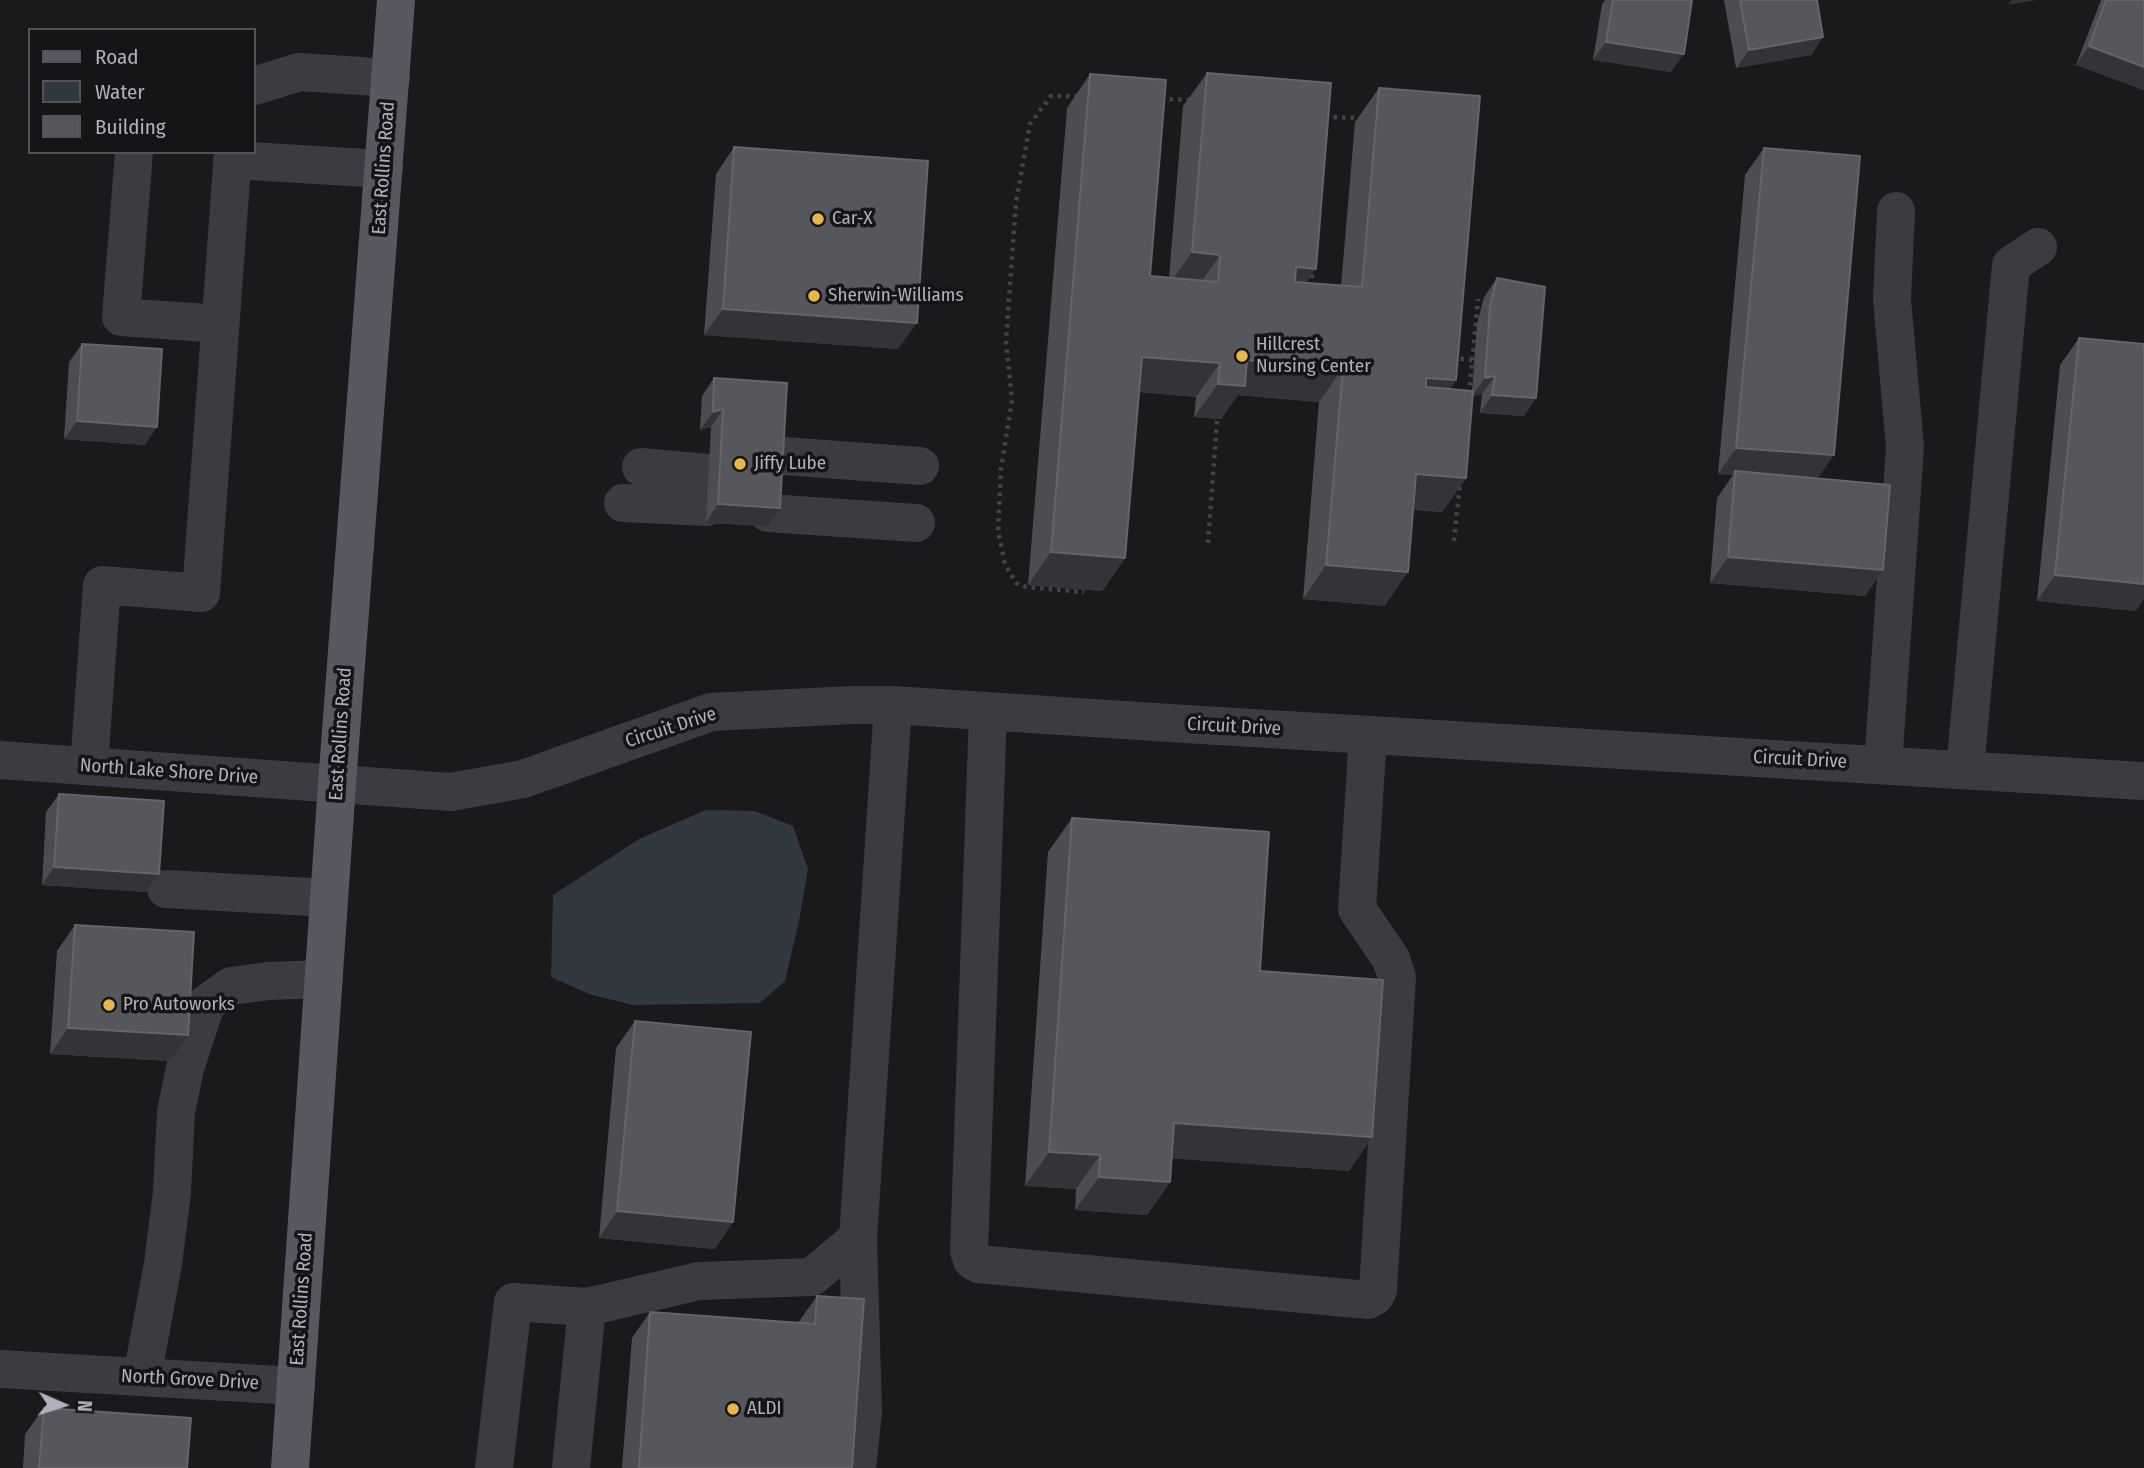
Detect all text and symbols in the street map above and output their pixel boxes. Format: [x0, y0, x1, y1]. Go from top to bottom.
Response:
legend [28, 28, 256, 154]
text: Road [95, 44, 139, 70]
text: Water [95, 79, 145, 105]
street label: East Rollins Road [368, 101, 400, 235]
text: Building [95, 114, 166, 140]
place label: Car-X [832, 208, 872, 230]
marker: Car-X [810, 211, 826, 227]
place label: Sherwin-Williams [828, 285, 964, 307]
marker: Sherwin-Williams [806, 288, 822, 304]
place label: Hillcrest Nursing Center [1256, 334, 1371, 378]
marker: Hillcrest Nursing Center [1234, 348, 1250, 364]
place label: Jiffy Lube [754, 453, 826, 475]
marker: Jiffy Lube [732, 456, 748, 472]
street label: East Rollins Road [325, 667, 357, 801]
street label: Circuit Drive [623, 703, 719, 753]
street label: Circuit Drive [1186, 713, 1282, 741]
street label: Circuit Drive [1752, 746, 1848, 774]
street label: North Lake Shore Drive [79, 754, 259, 790]
place label: Pro Autoworks [123, 994, 235, 1016]
marker: Pro Autoworks [101, 997, 117, 1013]
street label: East Rollins Road [286, 1232, 318, 1366]
street label: North Grove Drive [120, 1365, 260, 1395]
north arrow [28, 1370, 98, 1440]
place label: ALDI [747, 1398, 781, 1420]
text: N [73, 1400, 96, 1412]
marker: ALDI [725, 1401, 741, 1417]

